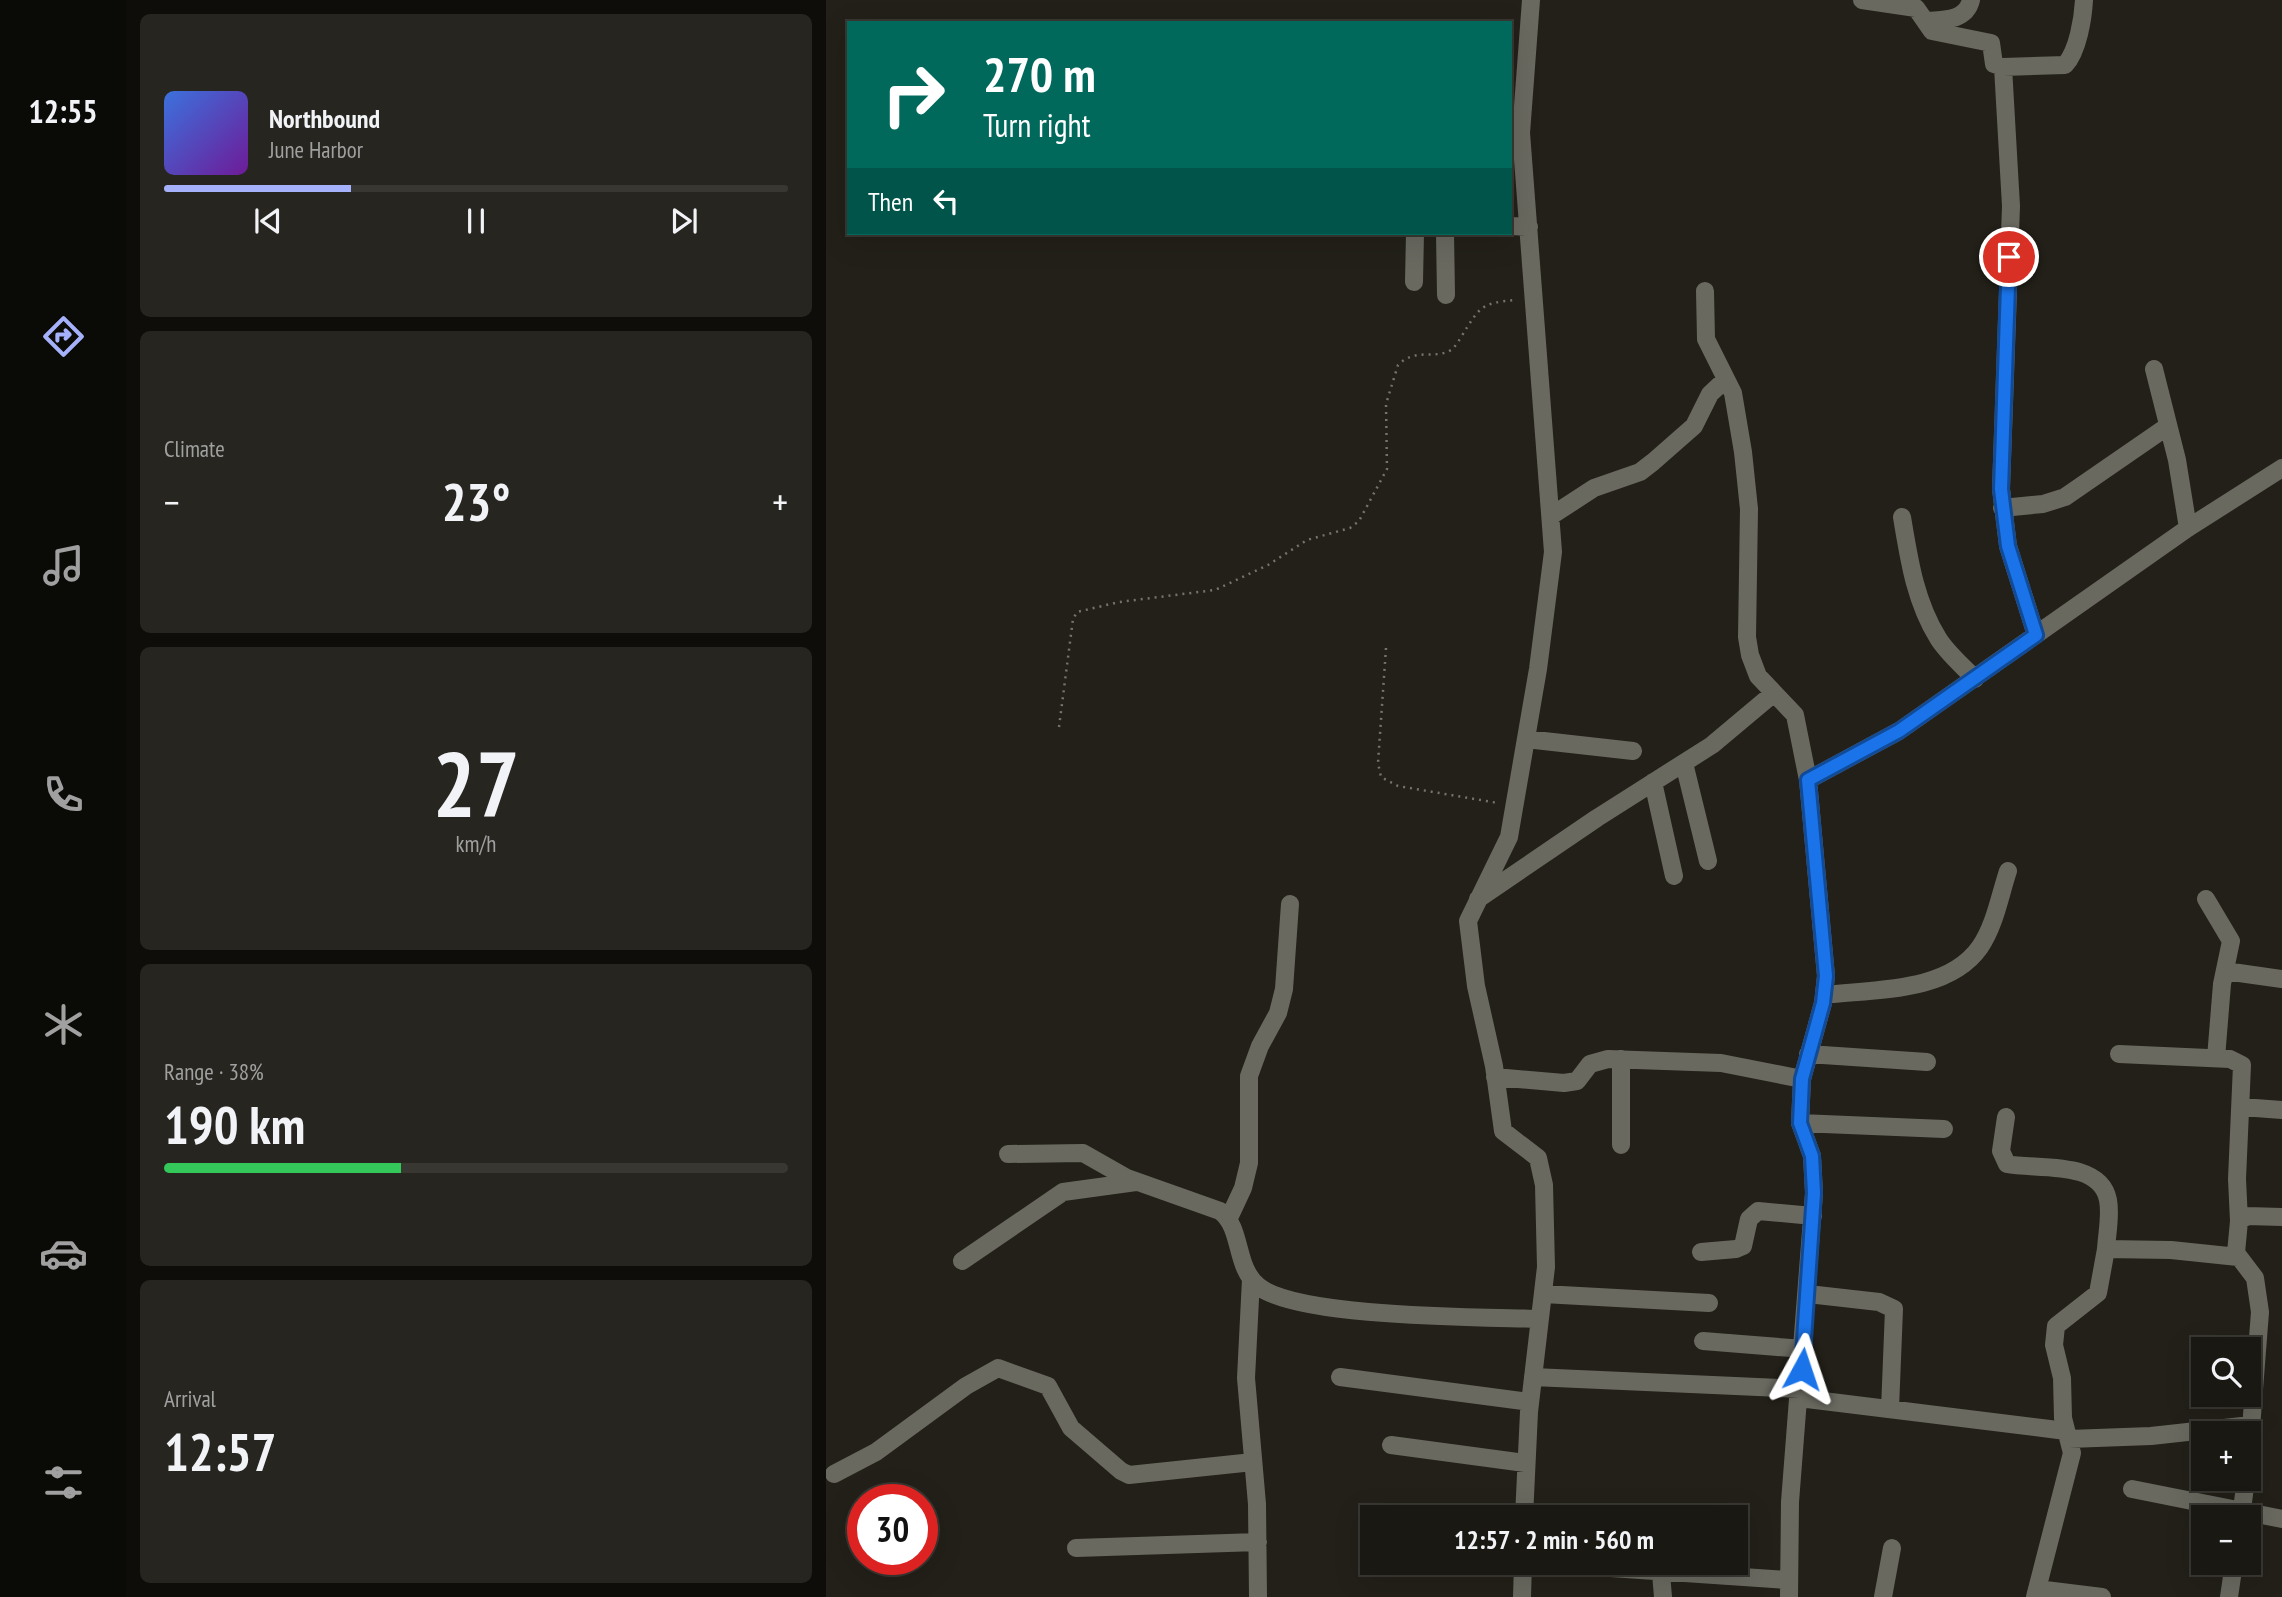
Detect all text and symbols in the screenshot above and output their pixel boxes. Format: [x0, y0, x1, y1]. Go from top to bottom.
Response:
text: 270 m [983, 42, 1096, 106]
icon: right [868, 49, 959, 140]
text: 12:55 [28, 90, 98, 132]
text: Northbound [269, 102, 380, 135]
text: Turn right [983, 104, 1091, 146]
text: June Harbor [269, 135, 363, 164]
icon: left [927, 182, 965, 220]
text: Then [868, 185, 913, 218]
icon: previous [249, 202, 287, 240]
icon: pause [457, 202, 495, 240]
icon: next [665, 202, 703, 240]
pin [1979, 227, 2039, 287]
icon: arrive [1990, 238, 2028, 276]
icon: directions [39, 312, 88, 361]
text: Climate [164, 434, 225, 463]
text: 23° [442, 468, 510, 535]
text: − [164, 477, 180, 526]
text: + [772, 477, 788, 526]
icon: music [39, 541, 88, 590]
text: 27 [433, 724, 520, 842]
icon: phone [39, 770, 88, 819]
text: km/h [456, 829, 496, 858]
icon: climate [39, 1000, 88, 1049]
text: Range · 38% [164, 1057, 264, 1086]
text: 190 km [164, 1091, 305, 1158]
icon: car [39, 1229, 88, 1278]
position arrow [1765, 1332, 1839, 1406]
map controls [2191, 1337, 2261, 1575]
button: search [2191, 1337, 2261, 1407]
text: Arrival [164, 1384, 216, 1413]
text: 12:57 [164, 1418, 276, 1485]
button: + [2191, 1421, 2261, 1491]
icon: filters [39, 1458, 88, 1507]
speed limit sign: 30 [847, 1484, 938, 1575]
button: − [2191, 1505, 2261, 1575]
text: 12:57 · 2 min · 560 m [1454, 1523, 1654, 1556]

